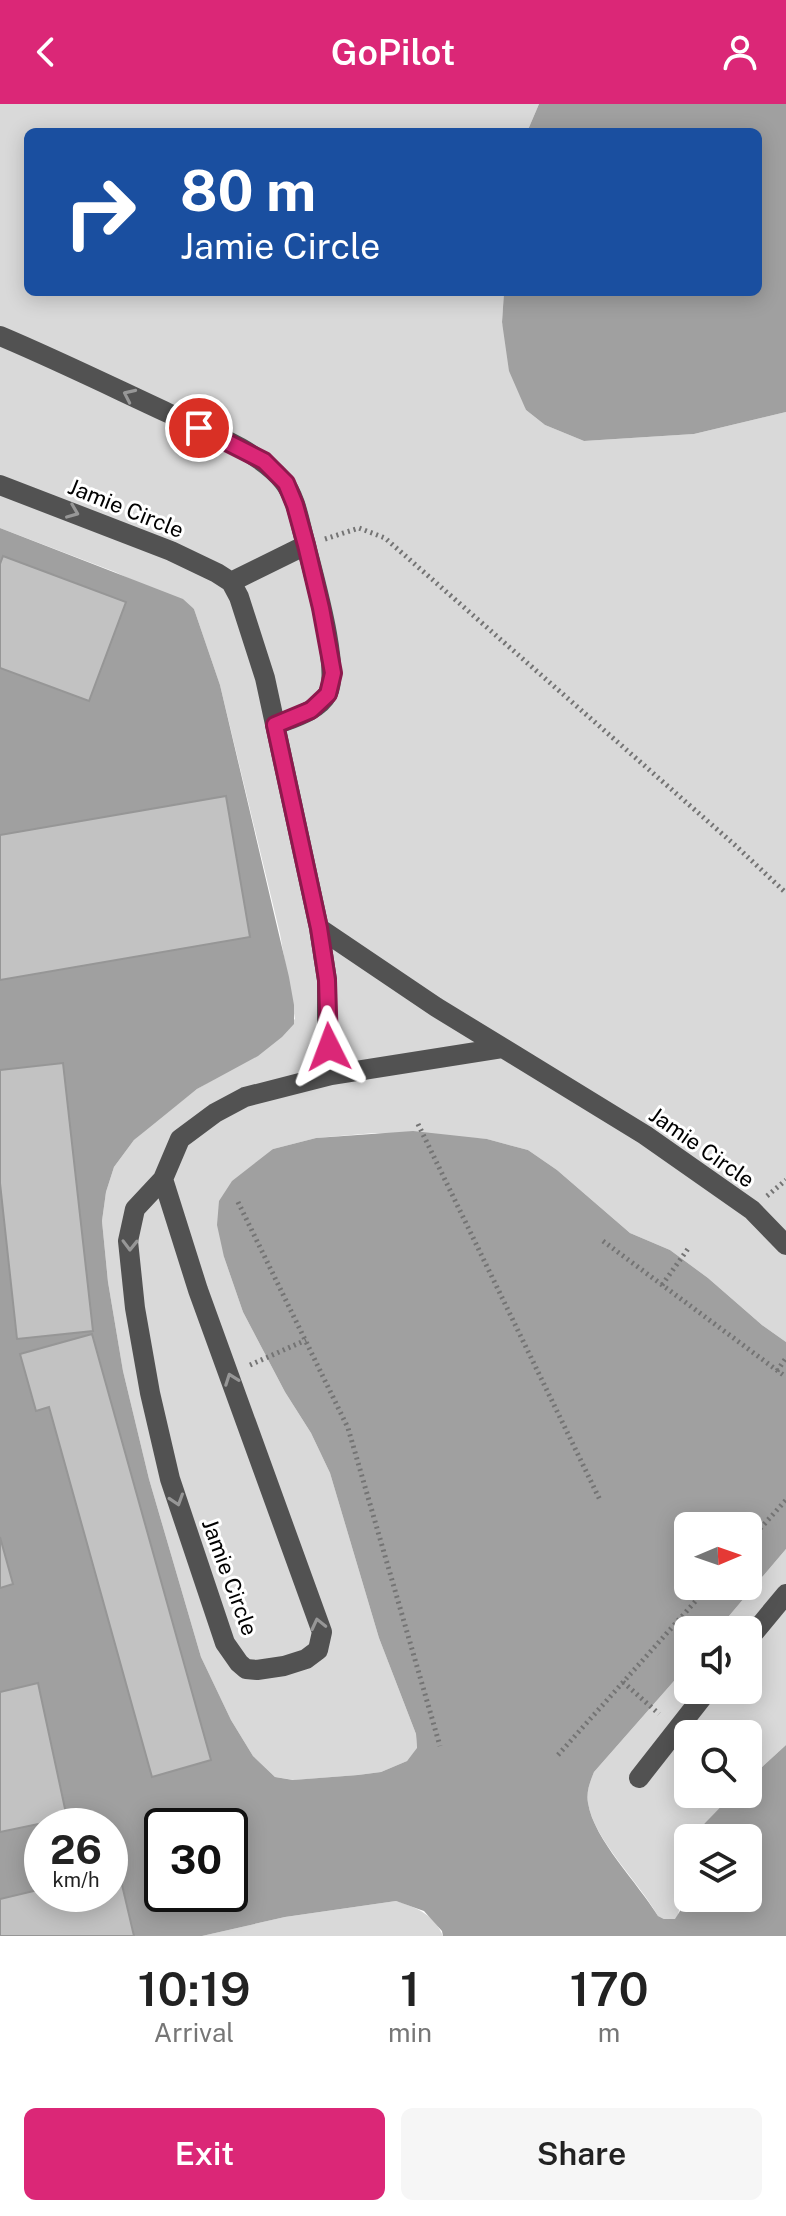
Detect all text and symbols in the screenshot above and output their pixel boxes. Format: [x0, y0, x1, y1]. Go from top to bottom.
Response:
icon: back [24, 30, 68, 74]
icon: person [718, 30, 762, 74]
text: GoPilot [331, 31, 455, 73]
text: 80 m [180, 158, 316, 224]
icon: right [48, 160, 152, 264]
text: Jamie Circle [180, 225, 380, 267]
one-way arrow [123, 389, 138, 405]
pin [165, 394, 233, 462]
icon: arrive [177, 406, 221, 450]
street label: Jamie Circle [64, 473, 188, 543]
one-way arrow [65, 502, 79, 518]
position arrow [287, 1005, 371, 1089]
street label: Jamie Circle [644, 1101, 760, 1193]
one-way arrow [121, 1239, 139, 1252]
one-way arrow [224, 1373, 240, 1387]
one-way arrow [168, 1493, 184, 1506]
north arrow [674, 1512, 762, 1600]
map controls [674, 1512, 762, 1912]
street label: Jamie Circle [197, 1515, 263, 1639]
button: sound [674, 1616, 762, 1704]
one-way arrow [310, 1618, 327, 1631]
button: search [674, 1720, 762, 1808]
speed limit sign: 30 [144, 1808, 248, 1912]
button: layers [674, 1824, 762, 1912]
text: 26 [50, 1826, 102, 1873]
text: km/h [52, 1868, 100, 1892]
text: 10:19 [137, 1960, 251, 2017]
text: 1 [400, 1960, 420, 2017]
text: 170 [569, 1960, 649, 2017]
text: Arrival [154, 2017, 234, 2048]
text: min [388, 2017, 432, 2048]
text: m [598, 2017, 620, 2048]
button: Exit [24, 2108, 385, 2200]
button: Share [401, 2108, 762, 2200]

